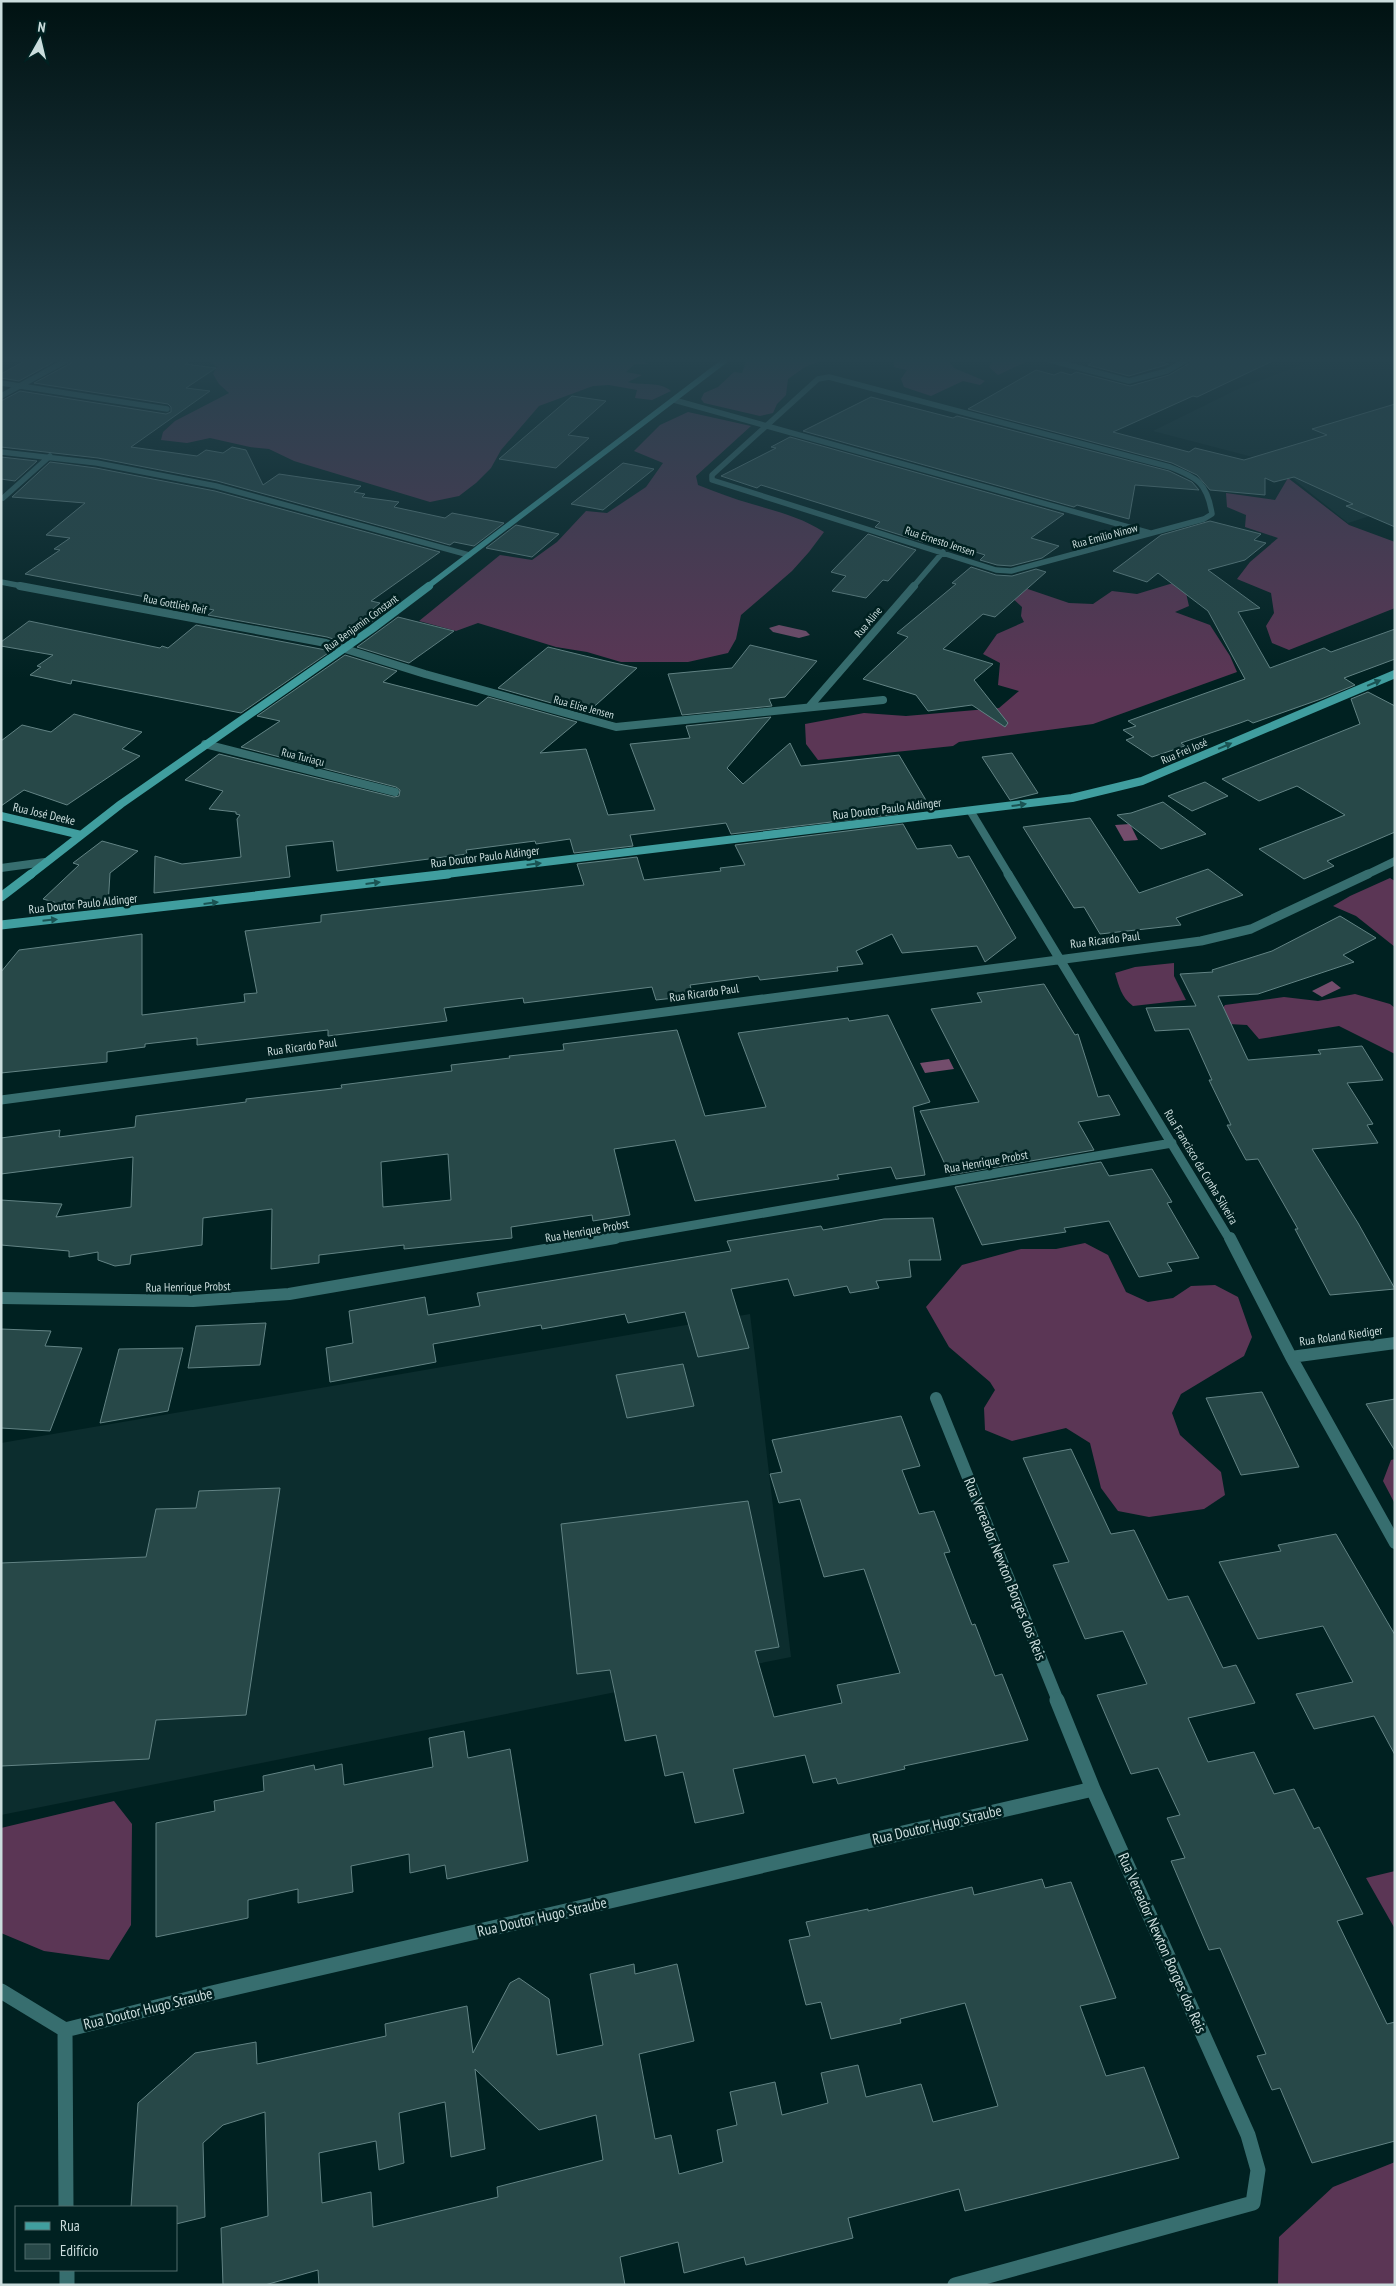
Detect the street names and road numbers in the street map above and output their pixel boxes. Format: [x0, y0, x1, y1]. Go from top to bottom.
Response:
street label: Rua Emílio Ninow [1071, 520, 1140, 551]
street label: Rua Ernesto Jensen [903, 523, 977, 559]
street label: Rua Gottlieb Reif [142, 591, 209, 617]
street label: Rua Benjamin Constant [321, 591, 401, 655]
street label: Rua Aline [851, 603, 885, 640]
street label: Rua Elise Jensen [552, 692, 616, 722]
street label: Rua Frei José [1159, 735, 1210, 767]
street label: Rua Turiaçu [280, 745, 326, 769]
street label: Rua Doutor Paulo Aldinger [832, 794, 943, 823]
street label: Rua José Deeke [11, 799, 77, 828]
street label: Rua Doutor Paulo Aldinger [430, 842, 541, 871]
street label: Rua Doutor Paulo Aldinger [28, 890, 139, 917]
street label: Rua Ricardo Paul [1069, 928, 1141, 951]
street label: Rua Ricardo Paul [668, 980, 740, 1005]
street label: Rua Ricardo Paul [266, 1034, 338, 1059]
street label: Rua Francisco da Cunha Silveira [1161, 1107, 1242, 1227]
street label: Rua Henrique Probst [943, 1147, 1030, 1176]
street label: Rua Henrique Probst [544, 1216, 631, 1245]
street label: Rua Henrique Probst [145, 1278, 231, 1295]
street label: Rua Roland Riediger [1298, 1322, 1384, 1349]
street label: Rua Vereador Newton Borges dos Reis [960, 1475, 1051, 1663]
street label: Rua Doutor Hugo Straube [870, 1800, 1003, 1849]
street label: Rua Vereador Newton Borges dos Reis [1114, 1850, 1211, 2036]
street label: Rua Doutor Hugo Straube [475, 1892, 608, 1941]
street label: Rua Doutor Hugo Straube [81, 1983, 214, 2034]

